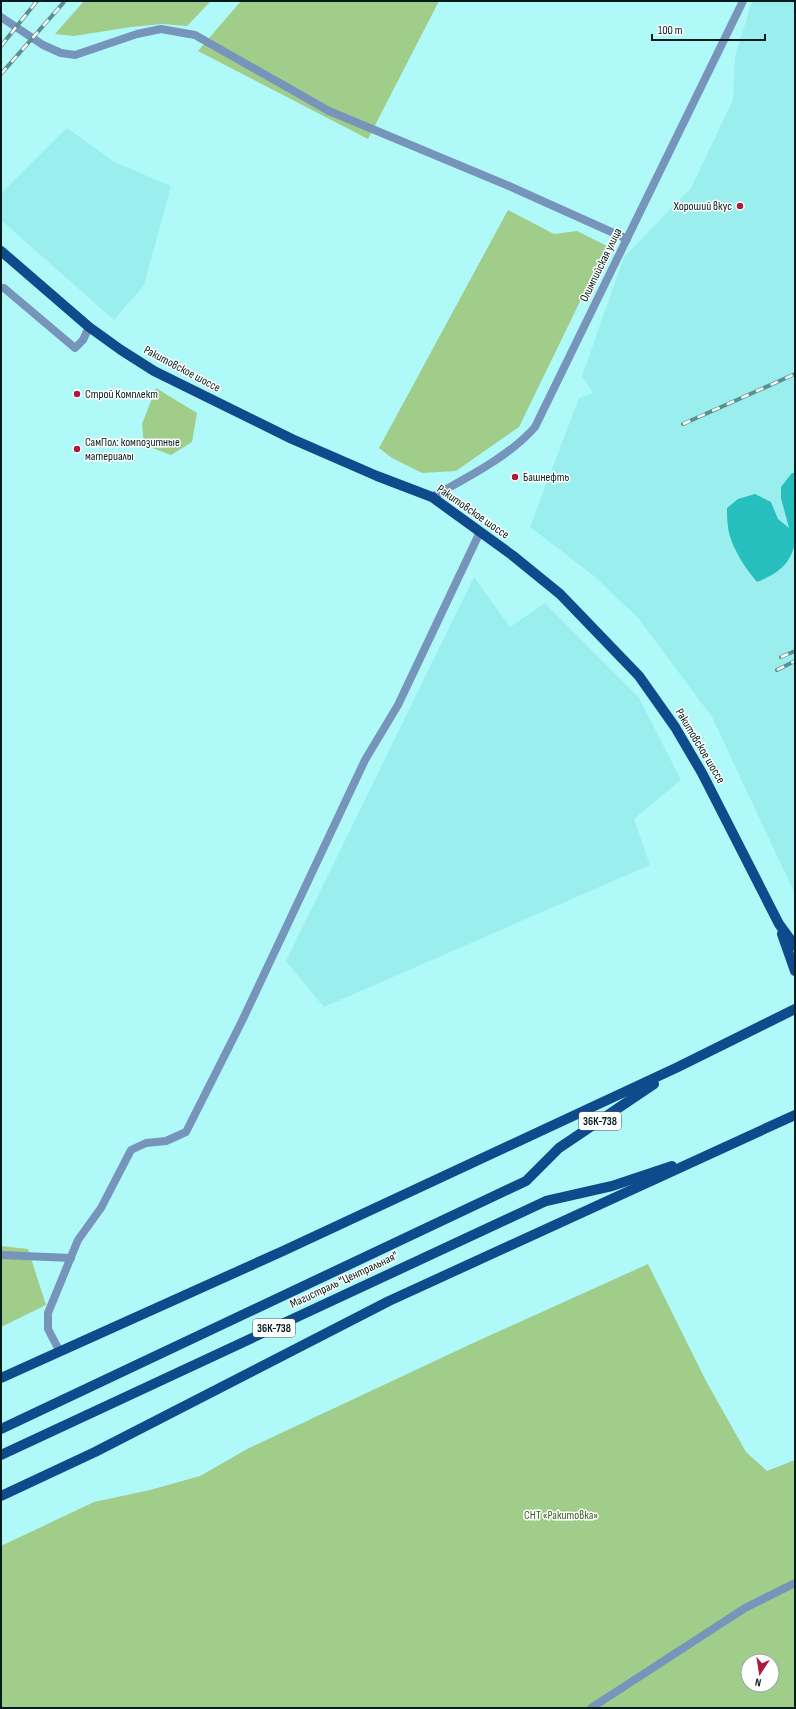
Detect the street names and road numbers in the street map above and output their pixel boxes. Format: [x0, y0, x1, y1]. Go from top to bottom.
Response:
street label: Олимпийская улица [577, 225, 625, 304]
street label: Ракитовское шоссе [141, 343, 223, 396]
street label: Ракитовское шоссе [434, 482, 512, 542]
street label: Ракитовское шоссе [672, 706, 728, 786]
road number: 36К-738 [579, 1112, 621, 1130]
street label: Магистраль "Центральная" [288, 1248, 400, 1312]
road number: 36К-738 [253, 1319, 295, 1337]

